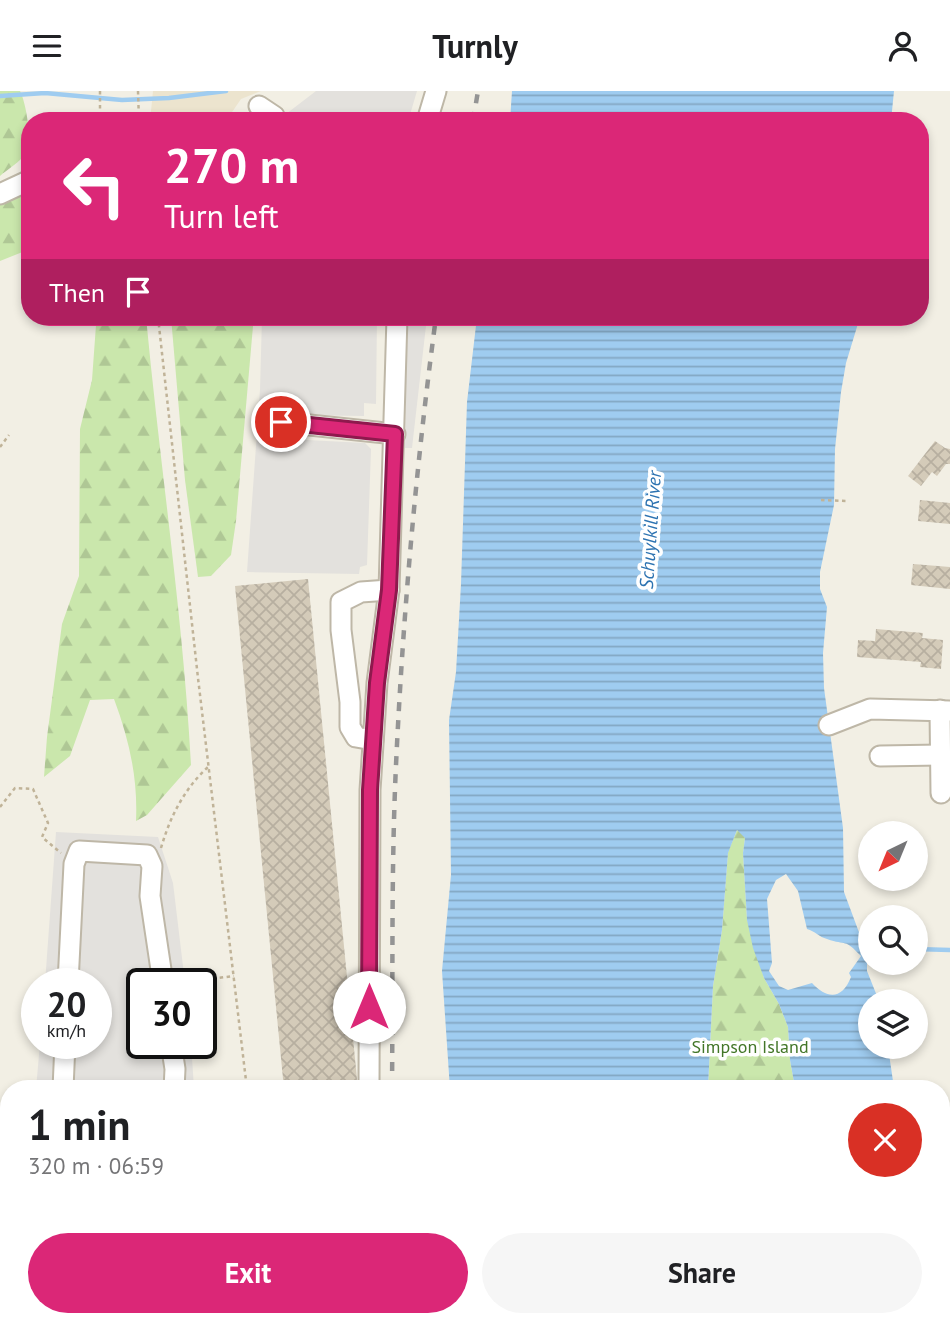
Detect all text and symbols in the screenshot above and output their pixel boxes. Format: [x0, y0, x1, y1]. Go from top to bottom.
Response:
text: Turnly [432, 25, 518, 67]
icon: menu [28, 27, 66, 65]
icon: person [884, 27, 922, 65]
text: 270 m [164, 133, 299, 197]
icon: left [49, 140, 140, 231]
text: Turn left [164, 195, 279, 237]
icon: arrive [119, 273, 157, 311]
text: Then [49, 276, 105, 309]
pin [251, 392, 311, 452]
icon: arrive [262, 403, 300, 441]
water label: Schuylkill River [634, 468, 666, 590]
north arrow [858, 821, 928, 891]
map controls [858, 821, 928, 1059]
button: search [858, 905, 928, 975]
speed limit sign: 30 [126, 968, 217, 1059]
position arrow [332, 970, 406, 1044]
text: 20 [47, 981, 86, 1027]
button: layers [858, 989, 928, 1059]
text: km/h [47, 1019, 86, 1042]
park label: Simpson Island [691, 1035, 809, 1058]
text: 1 min [28, 1097, 130, 1152]
button: close [848, 1103, 922, 1177]
text: 320 m · 06:59 [28, 1151, 164, 1180]
button: Exit [28, 1233, 468, 1313]
button: Share [482, 1233, 922, 1313]

